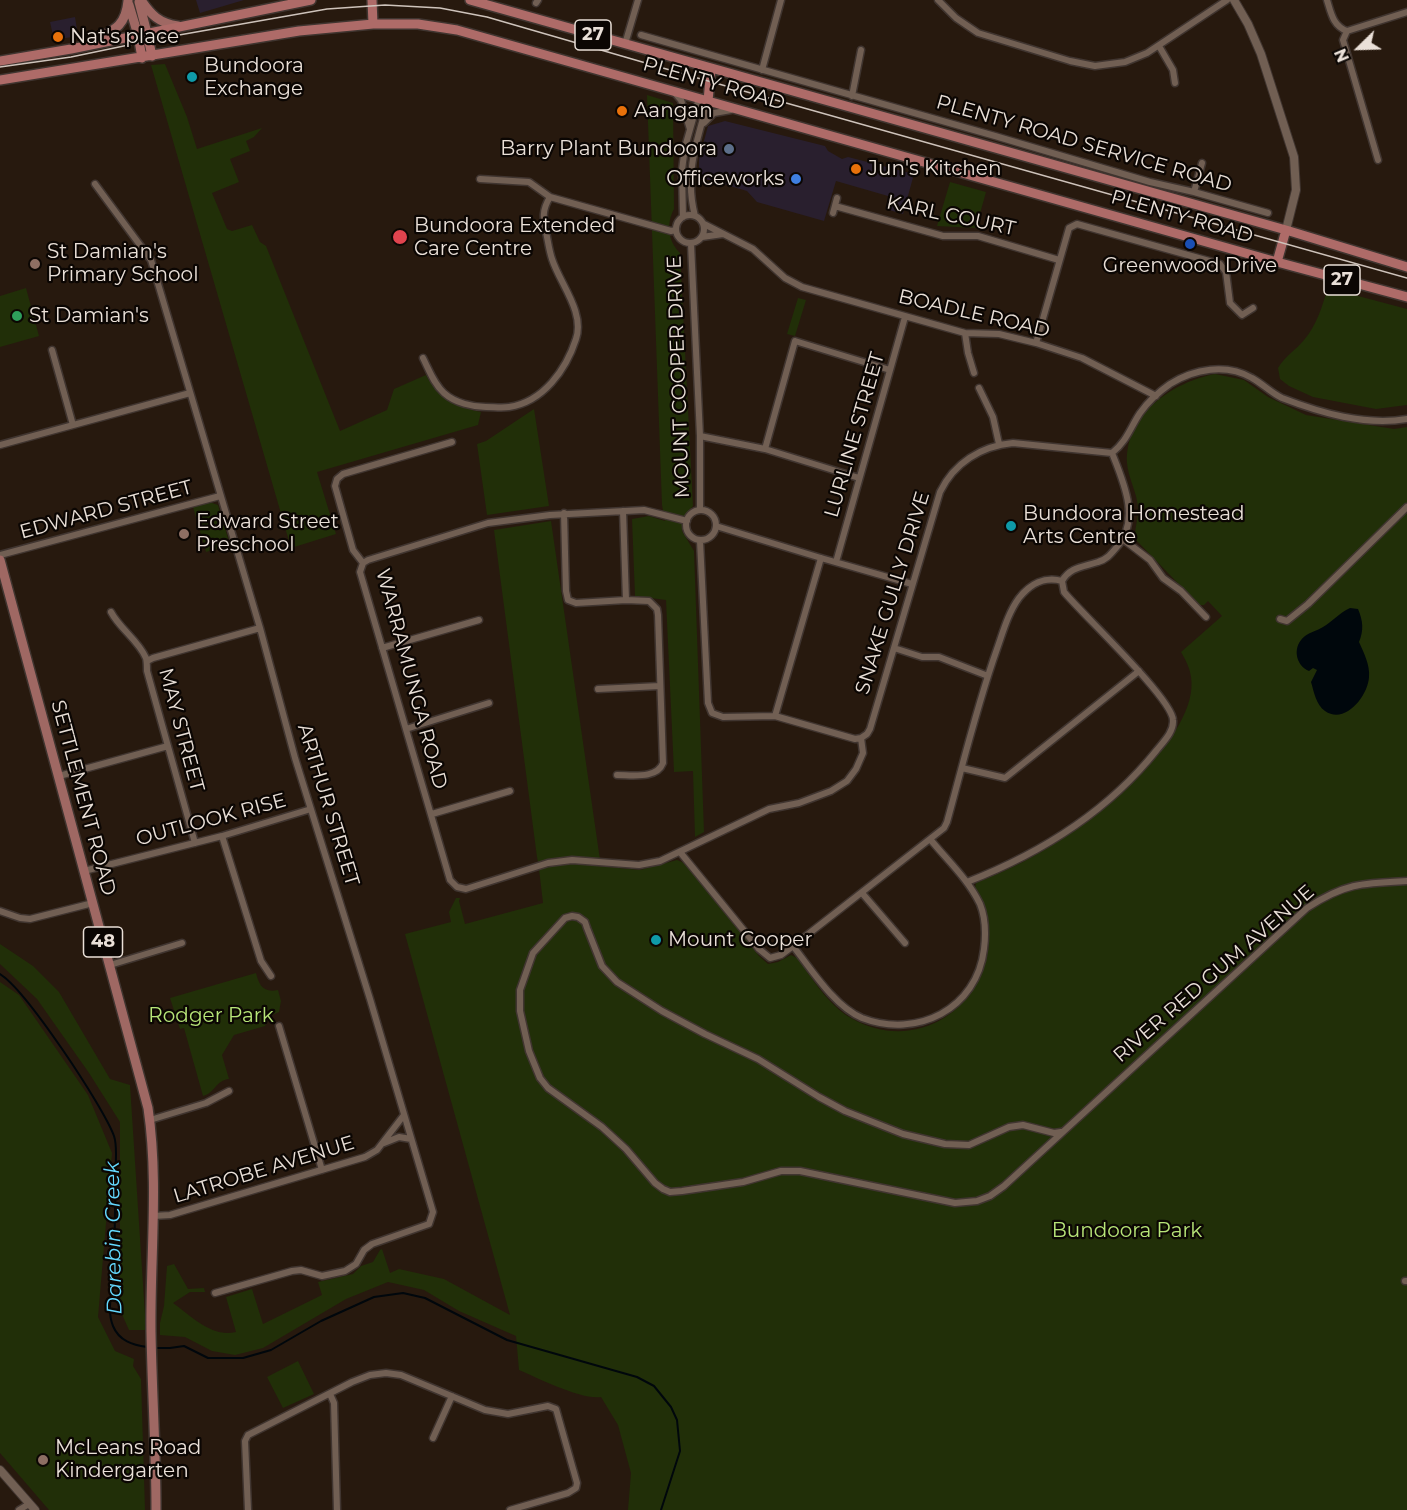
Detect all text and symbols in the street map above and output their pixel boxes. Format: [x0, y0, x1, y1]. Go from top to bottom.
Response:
north arrow [1329, 18, 1389, 78]
road number: 27 [575, 20, 611, 50]
place label: Nat's place [70, 25, 179, 49]
marker: Nat's place [51, 30, 65, 44]
text: N [1331, 46, 1353, 65]
street label: PLENTY ROAD [640, 52, 788, 116]
place label: Bundoora Exchange [204, 54, 304, 101]
marker: Bundoora Exchange [185, 70, 199, 84]
street label: PLENTY ROAD SERVICE ROAD [933, 90, 1235, 198]
place label: Aangan [634, 99, 713, 123]
marker: Aangan [615, 104, 629, 118]
place label: Barry Plant Bundoora [500, 137, 717, 161]
marker: Barry Plant Bundoora [722, 142, 736, 156]
place label: Jun's Kitchen [868, 157, 1001, 181]
marker: Jun's Kitchen [849, 162, 863, 176]
place label: Officeworks [666, 167, 784, 191]
marker: Officeworks [789, 172, 803, 186]
street label: PLENTY ROAD [1108, 185, 1256, 249]
street label: KARL COURT [884, 191, 1018, 241]
place label: Bundoora Extended Care Centre [414, 214, 615, 261]
marker: Bundoora Extended Care Centre [391, 228, 409, 246]
marker: Greenwood Drive [1183, 237, 1197, 251]
place label: St Damian's Primary School [47, 240, 199, 287]
place label: Greenwood Drive [1103, 254, 1277, 278]
street label: MOUNT COOPER DRIVE [663, 255, 695, 499]
marker: St Damian's Primary School [28, 257, 42, 271]
road number: 27 [1324, 265, 1360, 295]
street label: BOADLE ROAD [896, 285, 1052, 343]
place label: St Damian's [29, 304, 149, 328]
marker: St Damian's [10, 309, 24, 323]
street label: LURLINE STREET [820, 350, 890, 520]
street label: EDWARD STREET [17, 475, 195, 545]
street label: SNAKE GULLY DRIVE [851, 489, 935, 697]
place label: Bundoora Homestead Arts Centre [1023, 502, 1245, 549]
place label: Edward Street Preschool [196, 510, 339, 557]
marker: Bundoora Homestead Arts Centre [1004, 519, 1018, 533]
marker: Edward Street Preschool [177, 527, 191, 541]
street label: WARRAMUNGA ROAD [370, 566, 452, 792]
street label: MAY STREET [153, 666, 209, 794]
street label: SETTLEMENT ROAD [45, 698, 121, 898]
street label: ARTHUR STREET [292, 721, 364, 889]
street label: OUTLOOK RISE [133, 788, 289, 852]
street label: RIVER RED GUM AVENUE [1109, 880, 1319, 1068]
road number: 48 [84, 927, 122, 957]
place label: Mount Cooper [668, 928, 812, 952]
marker: Mount Cooper [649, 933, 663, 947]
park label: Rodger Park [148, 1004, 274, 1028]
street label: LATROBE AVENUE [171, 1131, 357, 1209]
water label: Darebin Creek [100, 1161, 128, 1315]
park label: Bundoora Park [1052, 1219, 1202, 1243]
place label: McLeans Road Kindergarten [55, 1436, 201, 1483]
marker: McLeans Road Kindergarten [36, 1453, 50, 1467]

